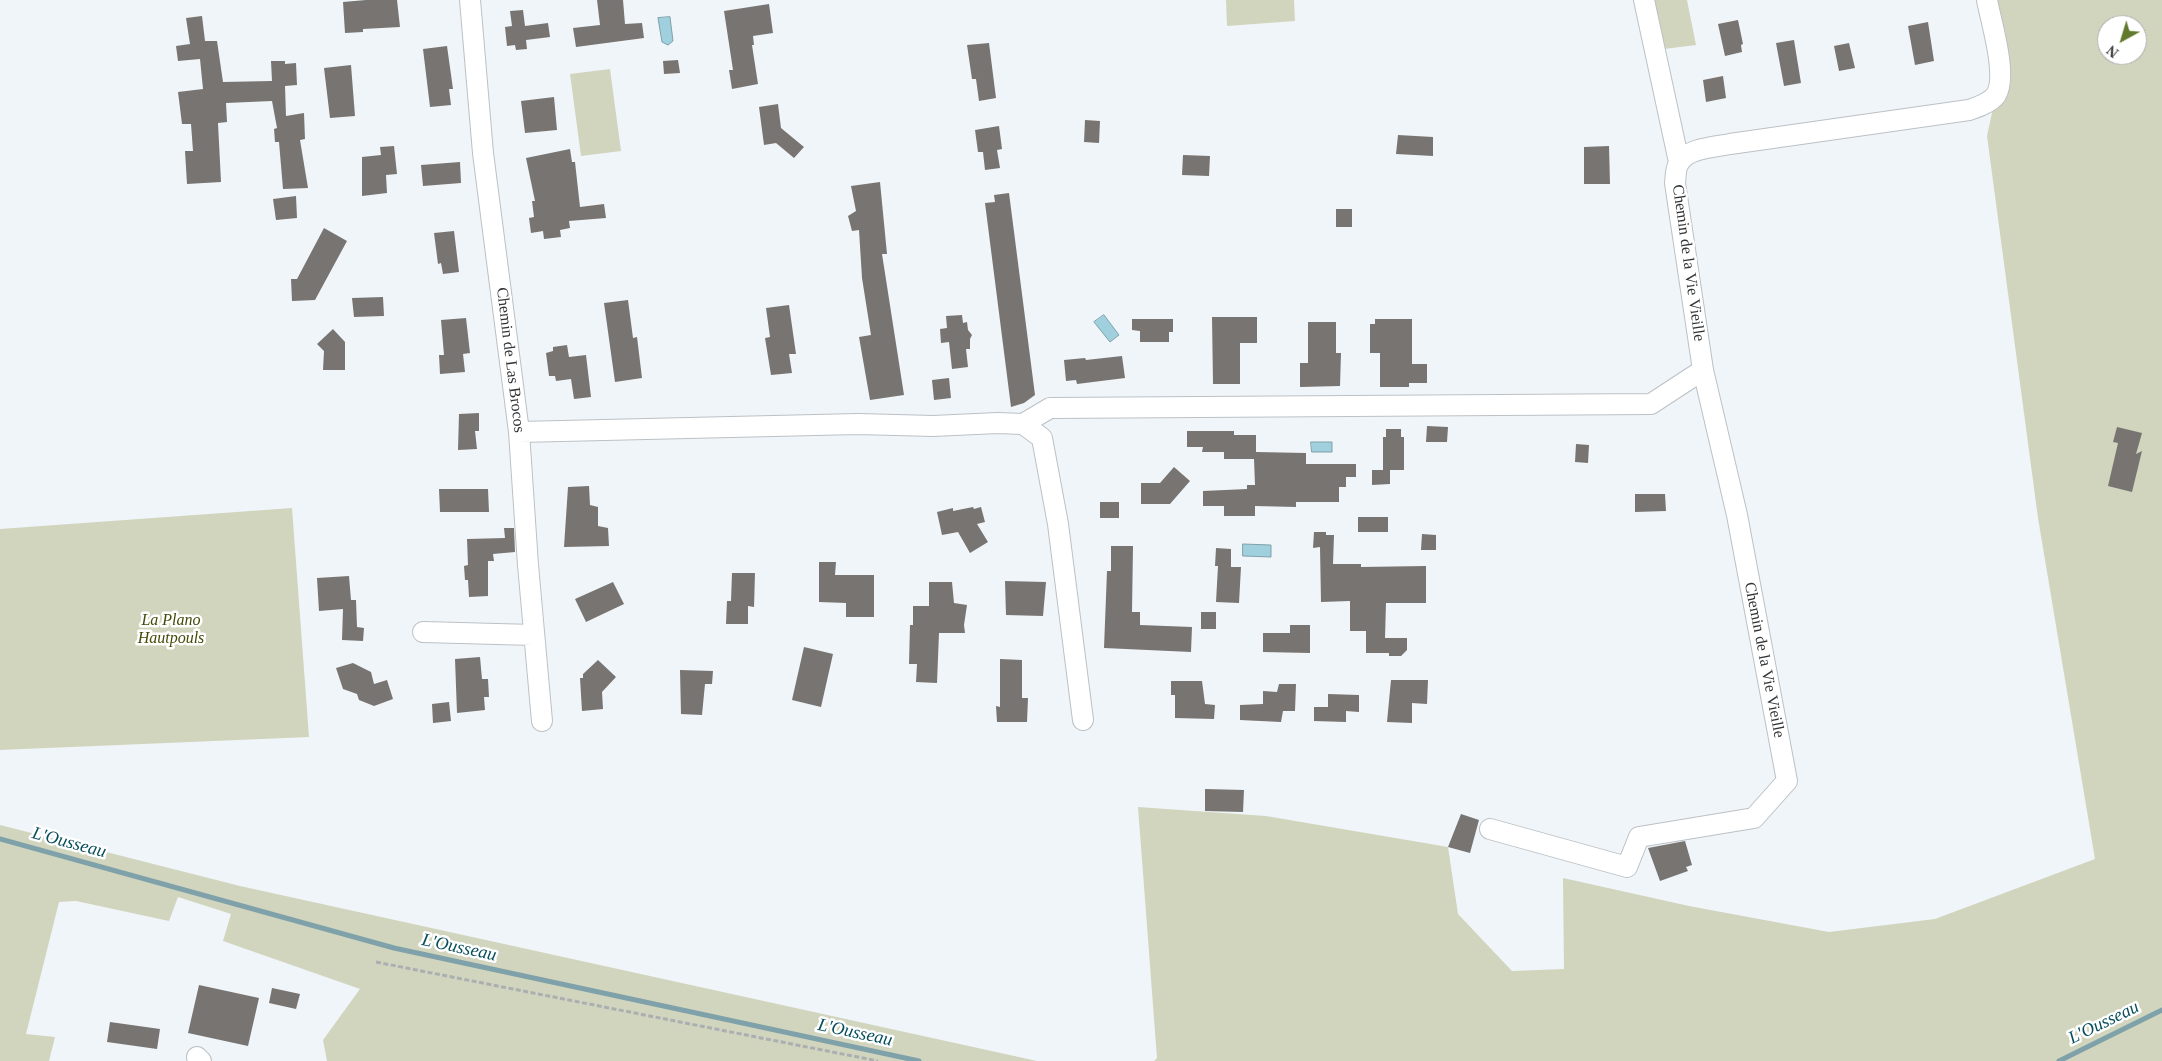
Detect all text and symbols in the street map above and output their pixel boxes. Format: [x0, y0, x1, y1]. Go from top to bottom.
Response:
north arrow [2097, 15, 2147, 65]
text: N [2104, 42, 2122, 60]
street label: Chemin de la Vie Vieille [1667, 183, 1709, 343]
street label: Chemin de Las Brocos [492, 286, 528, 434]
street label: Chemin de la Vie Vieille [1739, 581, 1789, 739]
park label: La Plano Hautpouls [138, 611, 204, 649]
water label: L'Ousseau [30, 823, 108, 863]
water label: L'Ousseau [420, 930, 498, 966]
water label: L'Ousseau [2065, 997, 2143, 1049]
water label: L'Ousseau [816, 1015, 894, 1051]

